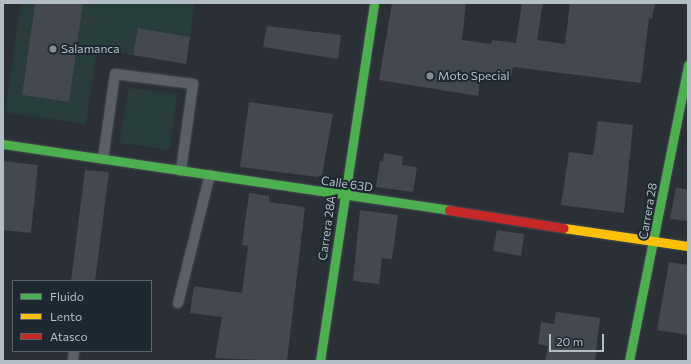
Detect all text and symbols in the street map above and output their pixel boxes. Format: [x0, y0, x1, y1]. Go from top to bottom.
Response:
place label: Salamanca [61, 42, 119, 56]
marker: Salamanca [48, 44, 58, 54]
place label: Moto Special [438, 69, 510, 83]
marker: Moto Special [425, 71, 435, 81]
street label: Calle 63D [320, 173, 374, 195]
street label: Carrera 28 [636, 182, 660, 240]
street label: Carrera 28A [315, 195, 339, 261]
legend [12, 280, 152, 352]
text: Fluido [50, 289, 84, 303]
text: Lento [50, 309, 82, 323]
scale bar [551, 326, 606, 352]
text: Atasco [50, 329, 88, 343]
text: 20 m [556, 334, 583, 348]

